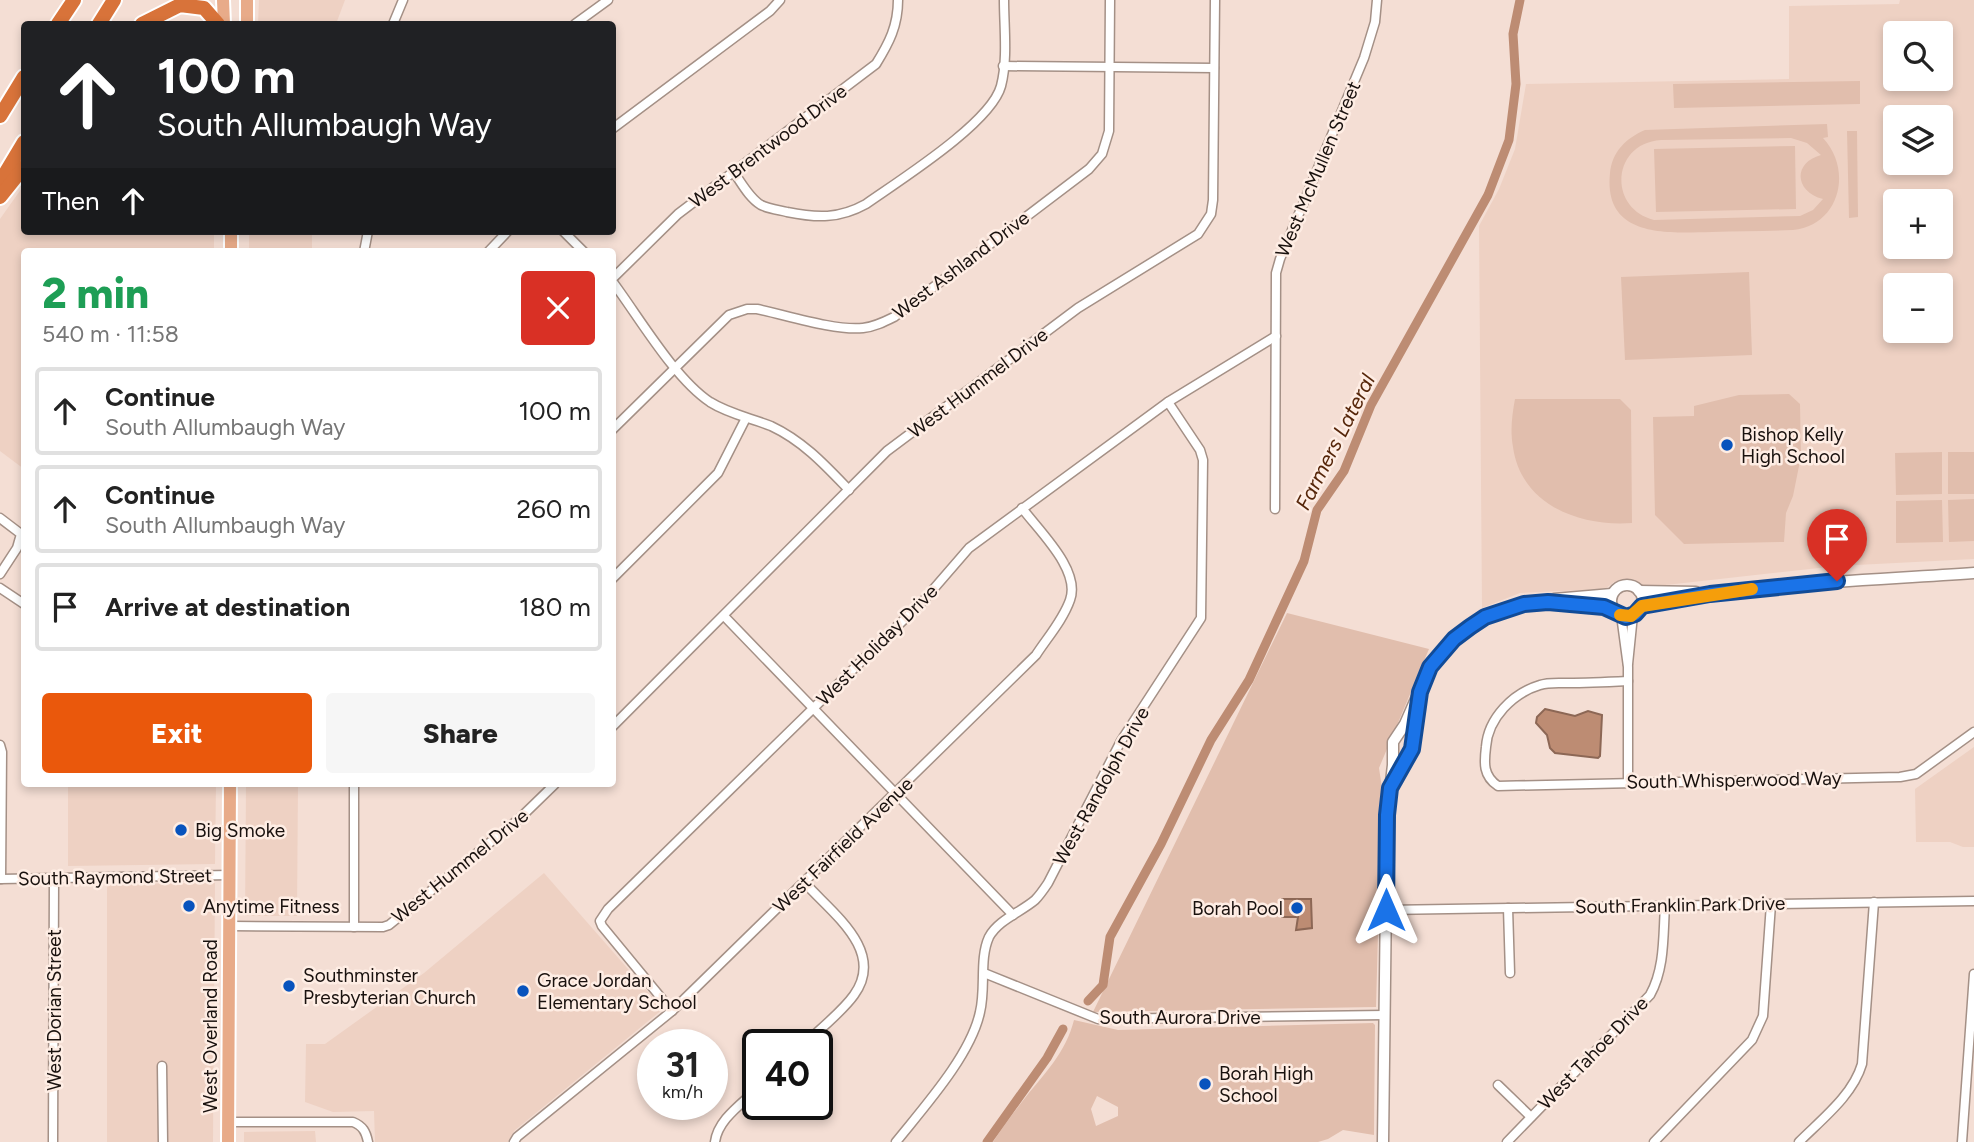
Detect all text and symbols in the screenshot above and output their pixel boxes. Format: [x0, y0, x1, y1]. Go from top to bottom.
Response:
map controls [1883, 21, 1953, 343]
button: search [1883, 21, 1953, 91]
text: 100 m [157, 46, 296, 105]
icon: ahead [42, 49, 133, 140]
street label: West McMullen Street [1271, 78, 1365, 260]
street label: West Brentwood Drive [685, 79, 851, 213]
button: layers [1883, 105, 1953, 175]
text: South Allumbaugh Way [157, 106, 492, 144]
icon: ahead [114, 182, 152, 220]
text: Then [42, 185, 100, 217]
button: + [1883, 189, 1953, 259]
street label: West Ashland Drive [888, 206, 1034, 324]
text: 2 min [42, 268, 149, 319]
button: close [521, 271, 595, 345]
button: − [1883, 273, 1953, 343]
text: 540 m · 11:58 [42, 320, 179, 348]
street label: West Hummel Drive [904, 323, 1052, 443]
water label: Farmers Lateral [1290, 370, 1380, 514]
text: Continue [105, 381, 215, 413]
icon: ahead [46, 392, 84, 430]
text: 100 m [518, 395, 591, 427]
text: South Allumbaugh Way [105, 413, 345, 441]
place label: Bishop Kelly High School [1741, 423, 1845, 468]
marker: Bishop Kelly High School [1719, 437, 1735, 453]
text: Continue [105, 479, 215, 511]
icon: ahead [46, 490, 84, 528]
text: 260 m [517, 493, 591, 525]
pin [1807, 509, 1867, 581]
text: South Allumbaugh Way [105, 511, 345, 539]
icon: arrive [1818, 520, 1856, 558]
street label: West Holiday Drive [812, 580, 942, 710]
icon: arrive [46, 588, 84, 626]
text: Arrive at destination [105, 591, 350, 623]
text: 180 m [519, 591, 591, 623]
button: Exit [42, 693, 312, 773]
button: Share [326, 693, 595, 773]
street label: West Randolph Drive [1048, 703, 1154, 869]
street label: South Whisperwood Way [1626, 767, 1842, 793]
street label: West Fairfield Avenue [768, 772, 918, 918]
street label: West Hummel Drive [387, 804, 533, 928]
place label: Big Smoke [195, 819, 285, 842]
marker: Big Smoke [173, 822, 189, 838]
street label: South Raymond Street [18, 864, 212, 890]
position arrow [1349, 873, 1423, 947]
street label: South Franklin Park Drive [1575, 892, 1785, 918]
place label: Anytime Fitness [203, 895, 340, 918]
place label: Borah Pool [1192, 897, 1283, 920]
marker: Anytime Fitness [181, 898, 197, 914]
marker: Borah Pool [1289, 900, 1305, 916]
street label: West Dorian Street [43, 929, 66, 1091]
street label: West Overland Road [199, 939, 222, 1113]
place label: Southminster Presbyterian Church [303, 964, 476, 1009]
place label: Grace Jordan Elementary School [537, 969, 697, 1014]
marker: Southminster Presbyterian Church [281, 978, 297, 994]
marker: Grace Jordan Elementary School [515, 983, 531, 999]
street label: West Tahoe Drive [1533, 992, 1653, 1114]
street label: South Aurora Drive [1099, 1006, 1261, 1029]
speed limit sign: 40 [742, 1029, 833, 1120]
text: 31 [665, 1044, 700, 1086]
place label: Borah High School [1219, 1062, 1313, 1107]
marker: Borah High School [1197, 1076, 1213, 1092]
text: km/h [662, 1081, 703, 1103]

